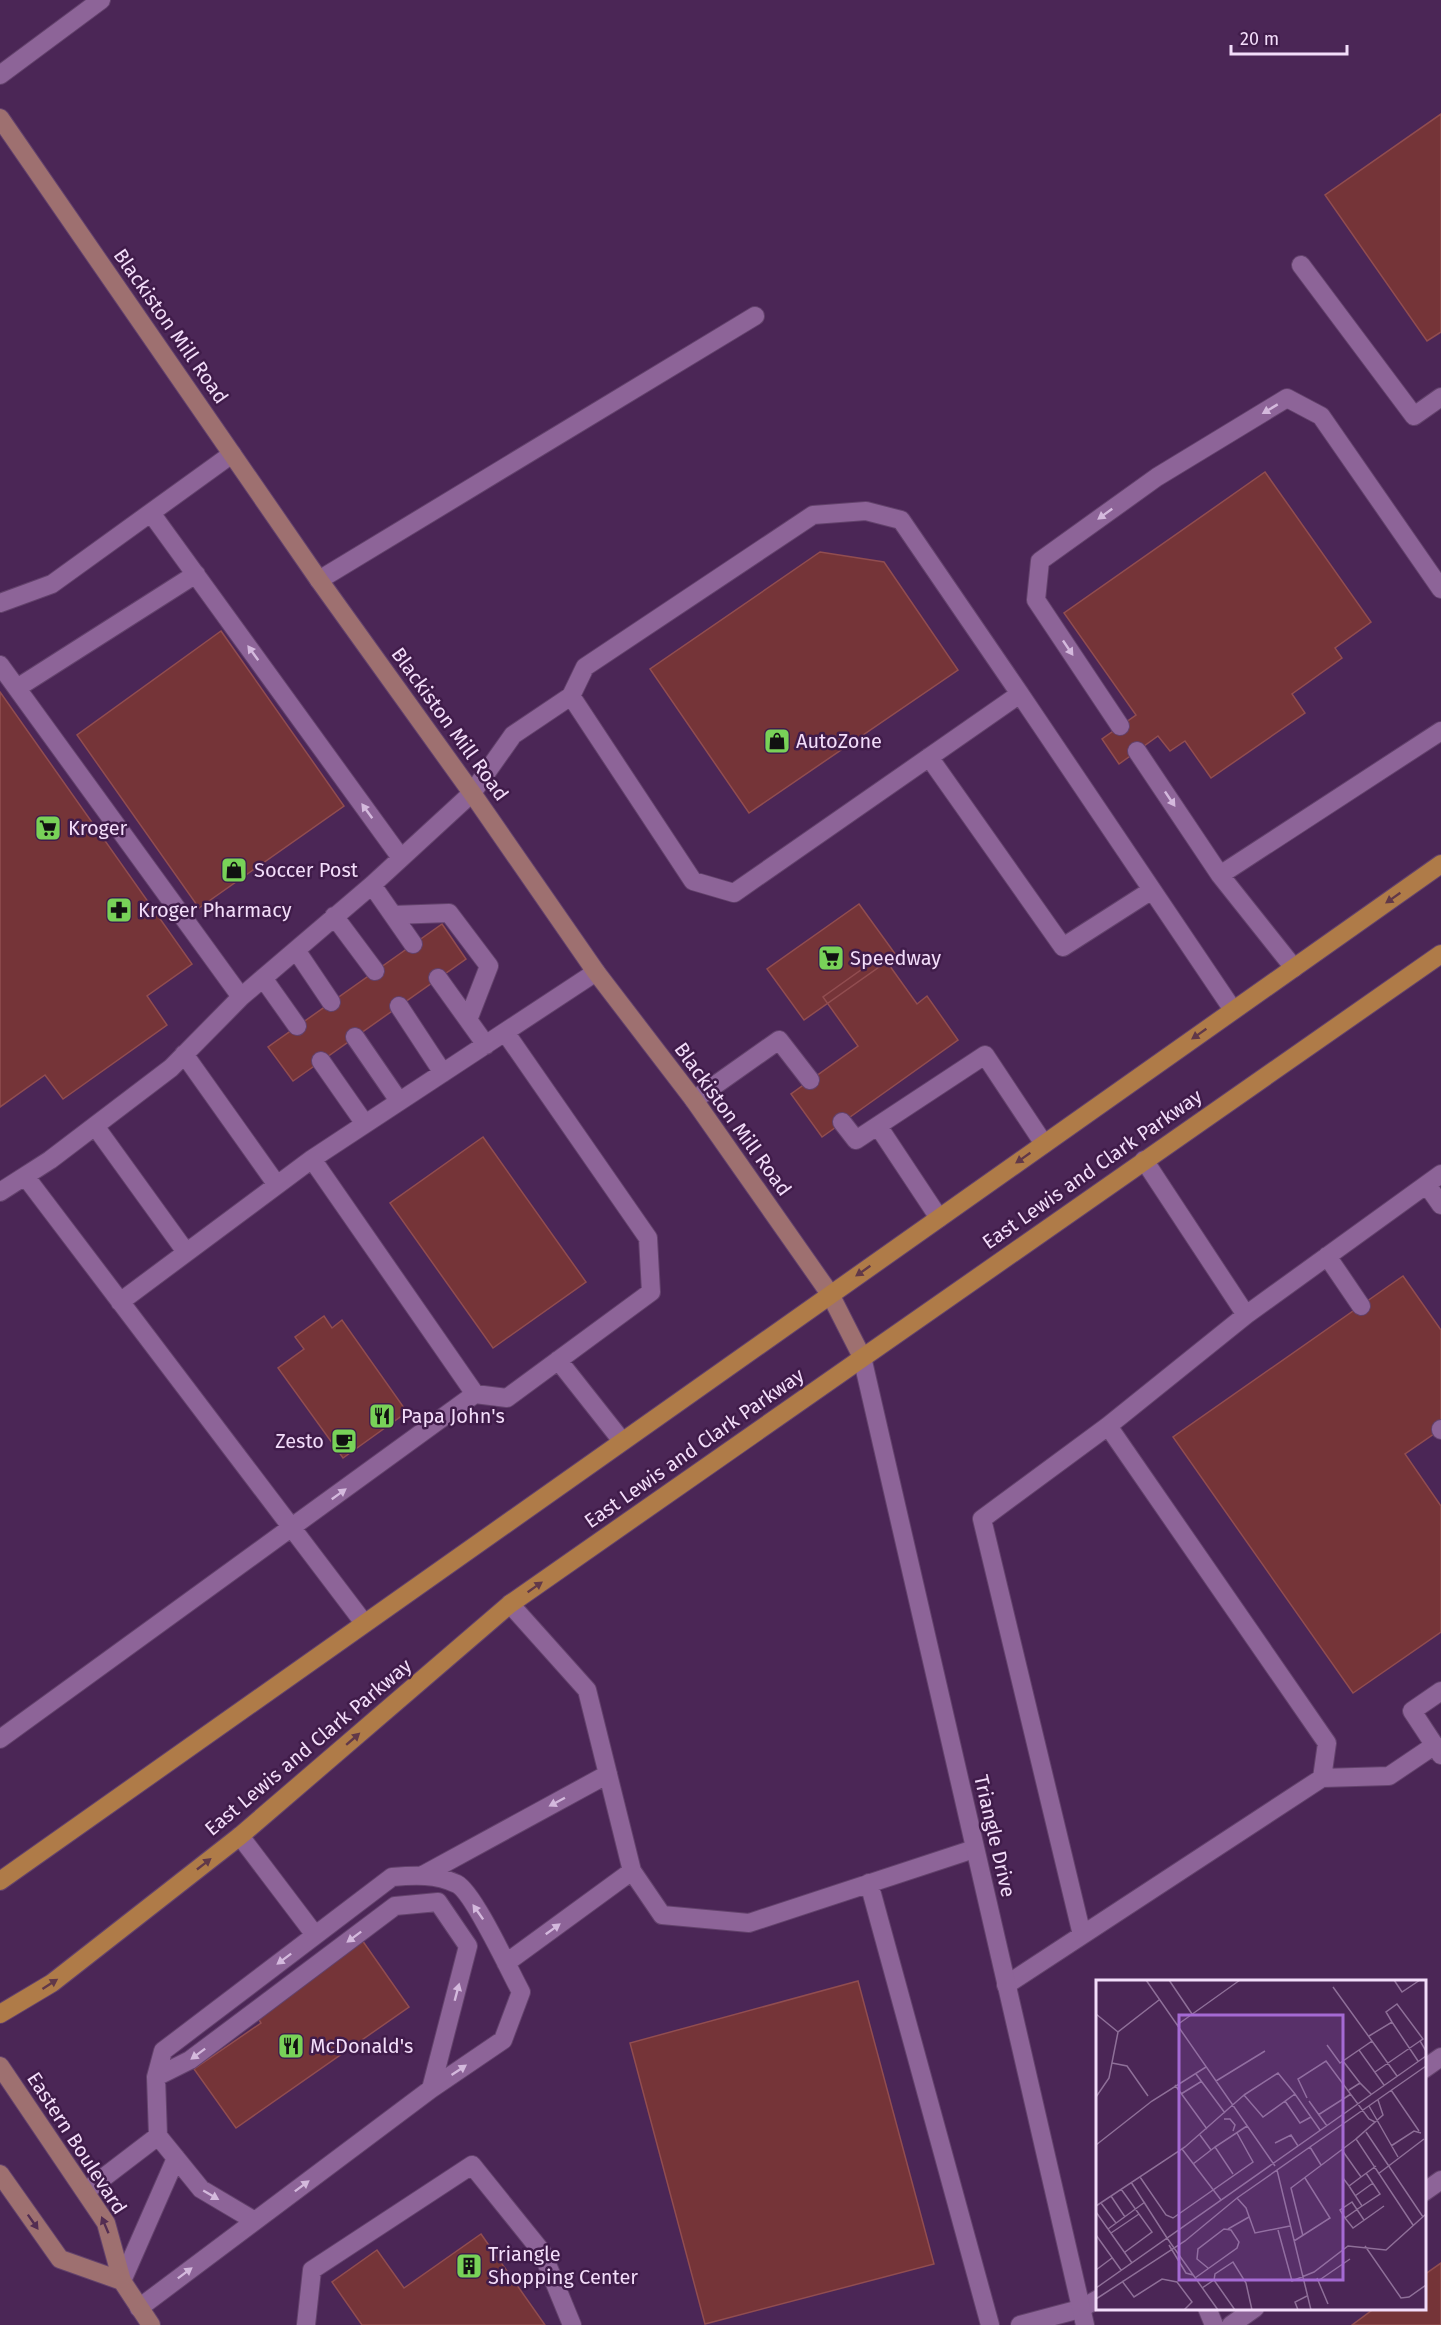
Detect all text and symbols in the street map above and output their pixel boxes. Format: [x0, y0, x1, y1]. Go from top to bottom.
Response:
scale bar [1231, 18, 1346, 56]
text: 20 m [1240, 28, 1279, 50]
street label: Blackiston Mill Road [109, 244, 233, 408]
one-way arrow [1261, 404, 1278, 414]
one-way arrow [1098, 508, 1114, 520]
one-way arrow [1062, 640, 1074, 656]
street label: Blackiston Mill Road [386, 643, 514, 805]
one-way arrow [247, 645, 259, 661]
shop icon: AutoZone [762, 726, 792, 756]
place label: AutoZone [796, 729, 882, 753]
one-way arrow [1164, 791, 1175, 808]
one-way arrow [361, 803, 373, 819]
supermarket icon: Kroger [33, 813, 63, 843]
place label: Kroger [68, 816, 128, 840]
shop icon: Soccer Post [219, 855, 249, 885]
place label: Soccer Post [254, 858, 359, 882]
one-way arrow [1386, 891, 1401, 903]
pharmacy icon: Kroger Pharmacy [104, 895, 134, 925]
place label: Kroger Pharmacy [138, 898, 292, 922]
supermarket icon: Speedway [816, 943, 846, 973]
place label: Speedway [850, 946, 941, 970]
one-way arrow [1192, 1028, 1208, 1040]
street label: Blackiston Mill Road [669, 1038, 797, 1200]
street label: East Lewis and Clark Parkway [978, 1084, 1207, 1254]
one-way arrow [1015, 1152, 1031, 1164]
one-way arrow [856, 1265, 872, 1277]
street label: East Lewis and Clark Parkway [580, 1363, 809, 1533]
restaurant icon: Papa John's [367, 1401, 397, 1431]
place label: Papa John's [401, 1404, 505, 1428]
cafe icon: Zesto [329, 1426, 359, 1456]
place label: Zesto [275, 1429, 324, 1453]
one-way arrow [332, 1489, 347, 1501]
one-way arrow [526, 1581, 542, 1593]
street label: East Lewis and Clark Parkway [200, 1653, 416, 1841]
one-way arrow [345, 1733, 360, 1746]
street label: Triangle Drive [969, 1772, 1021, 1900]
one-way arrow [548, 1797, 565, 1807]
one-way arrow [196, 1858, 212, 1871]
one-way arrow [472, 1905, 484, 1921]
one-way arrow [545, 1923, 561, 1935]
one-way arrow [347, 1931, 363, 1943]
one-way arrow [276, 1952, 292, 1965]
one-way arrow [42, 1979, 58, 1990]
inset map [1096, 1980, 1426, 2310]
one-way arrow [452, 1982, 462, 2001]
restaurant icon: McDonald's [276, 2031, 306, 2061]
place label: McDonald's [310, 2034, 413, 2058]
one-way arrow [191, 2048, 207, 2060]
one-way arrow [451, 2065, 467, 2076]
street label: Eastern Boulevard [22, 2067, 132, 2219]
one-way arrow [294, 2179, 310, 2192]
one-way arrow [203, 2189, 219, 2200]
one-way arrow [27, 2213, 39, 2229]
one-way arrow [100, 2216, 110, 2234]
place label: Triangle Shopping Center [488, 2242, 638, 2289]
building icon: Triangle Shopping Center [454, 2251, 484, 2281]
one-way arrow [177, 2267, 193, 2279]

